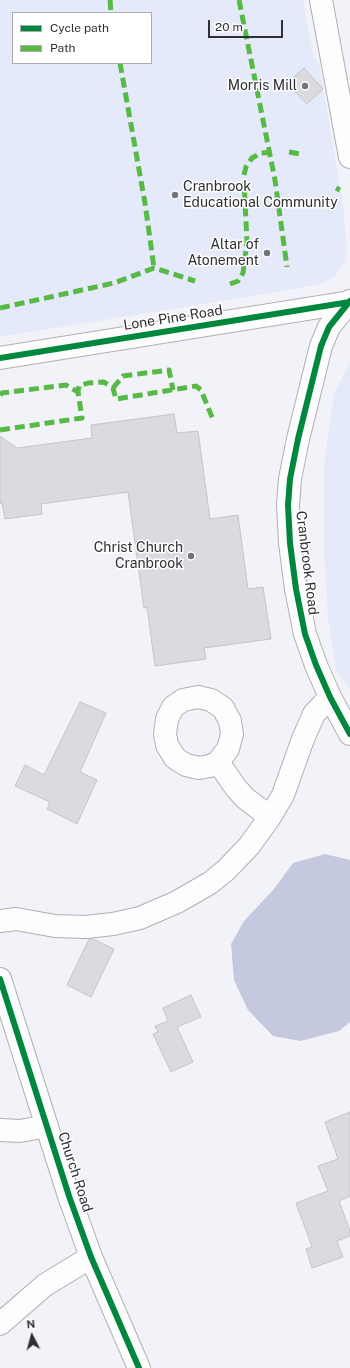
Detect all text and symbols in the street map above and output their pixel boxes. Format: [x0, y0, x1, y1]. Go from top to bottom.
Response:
legend [12, 12, 152, 64]
scale bar [210, 12, 285, 38]
text: 20 m [215, 20, 243, 34]
text: Cycle path [50, 21, 109, 35]
text: Path [50, 41, 76, 55]
place label: Morris Mill [228, 78, 297, 94]
marker: Morris Mill [300, 81, 310, 91]
place label: Cranbrook Educational Community [183, 179, 338, 212]
marker: Cranbrook Educational Community [170, 190, 180, 200]
place label: Altar of Atonement [187, 237, 259, 270]
marker: Altar of Atonement [262, 248, 272, 258]
street label: Lone Pine Road [122, 302, 224, 334]
street label: Cranbrook Road [292, 510, 322, 616]
place label: Christ Church Cranbrook [94, 540, 183, 572]
marker: Christ Church Cranbrook [186, 551, 196, 561]
street label: Church Road [54, 1130, 96, 1214]
north arrow [12, 1316, 52, 1356]
text: N [26, 1318, 36, 1330]

